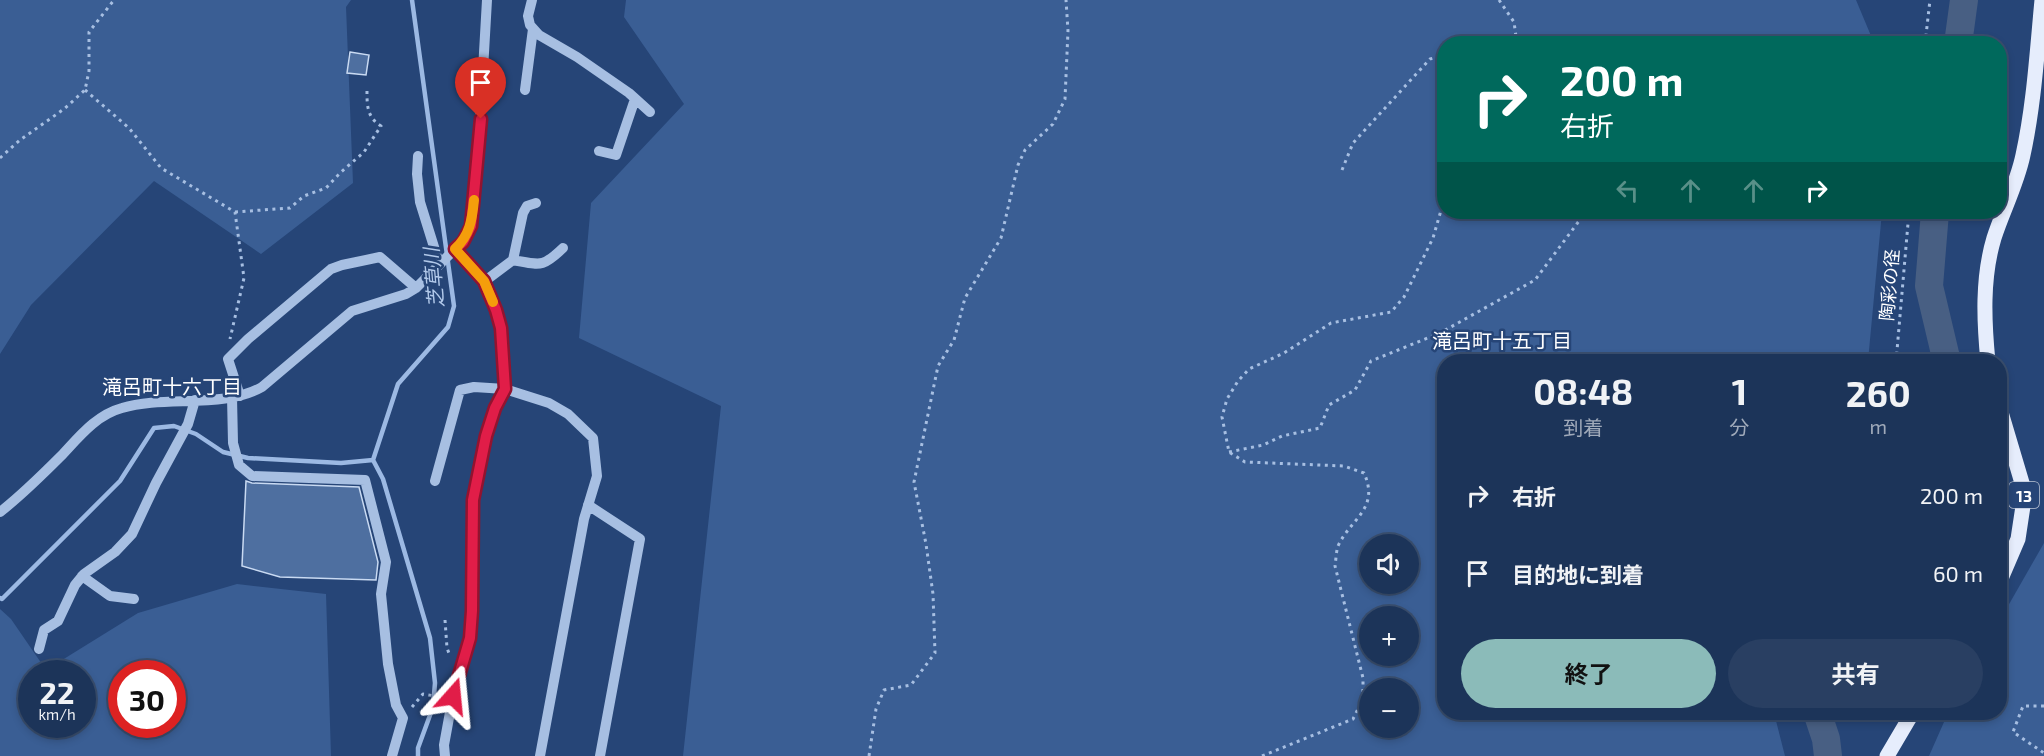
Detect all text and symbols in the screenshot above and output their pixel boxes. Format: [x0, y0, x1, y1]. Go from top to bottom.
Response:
text: 200 m [1560, 54, 1683, 104]
pin [455, 57, 506, 119]
icon: right [1461, 60, 1539, 138]
icon: arrive [464, 66, 497, 99]
text: 右折 [1560, 109, 1614, 141]
icon: left [1611, 174, 1644, 207]
icon: ahead [1674, 174, 1707, 207]
icon: ahead [1737, 174, 1770, 207]
icon: right [1800, 174, 1833, 207]
water label: 芝草川 [418, 245, 448, 309]
street label: 陶彩の径 [1875, 248, 1903, 322]
district label: 滝呂町十五丁目 [1432, 328, 1572, 352]
text: 08:48 [1533, 369, 1633, 412]
text: 1 [1732, 369, 1747, 412]
text: 260 [1846, 371, 1911, 414]
district label: 滝呂町十六丁目 [102, 374, 242, 398]
text: m [1869, 414, 1887, 438]
text: 到着 [1563, 415, 1603, 439]
text: 分 [1729, 415, 1749, 439]
icon: right [1461, 479, 1494, 512]
text: 200 m [1920, 482, 1983, 508]
road number: 13 [2009, 482, 2039, 508]
text: 右折 [1512, 483, 1556, 509]
map controls [1359, 534, 1419, 738]
button: sound [1359, 534, 1419, 594]
icon: arrive [1461, 557, 1494, 590]
text: 60 m [1933, 560, 1983, 586]
text: 目的地に到着 [1512, 561, 1644, 587]
button: + [1359, 606, 1419, 666]
button: 終了 [1461, 639, 1716, 708]
button: 共有 [1728, 639, 1983, 708]
speed limit sign: 30 [108, 660, 186, 738]
position arrow [421, 664, 485, 728]
text: 22 [40, 674, 74, 710]
button: − [1359, 678, 1419, 738]
text: km/h [38, 705, 76, 723]

